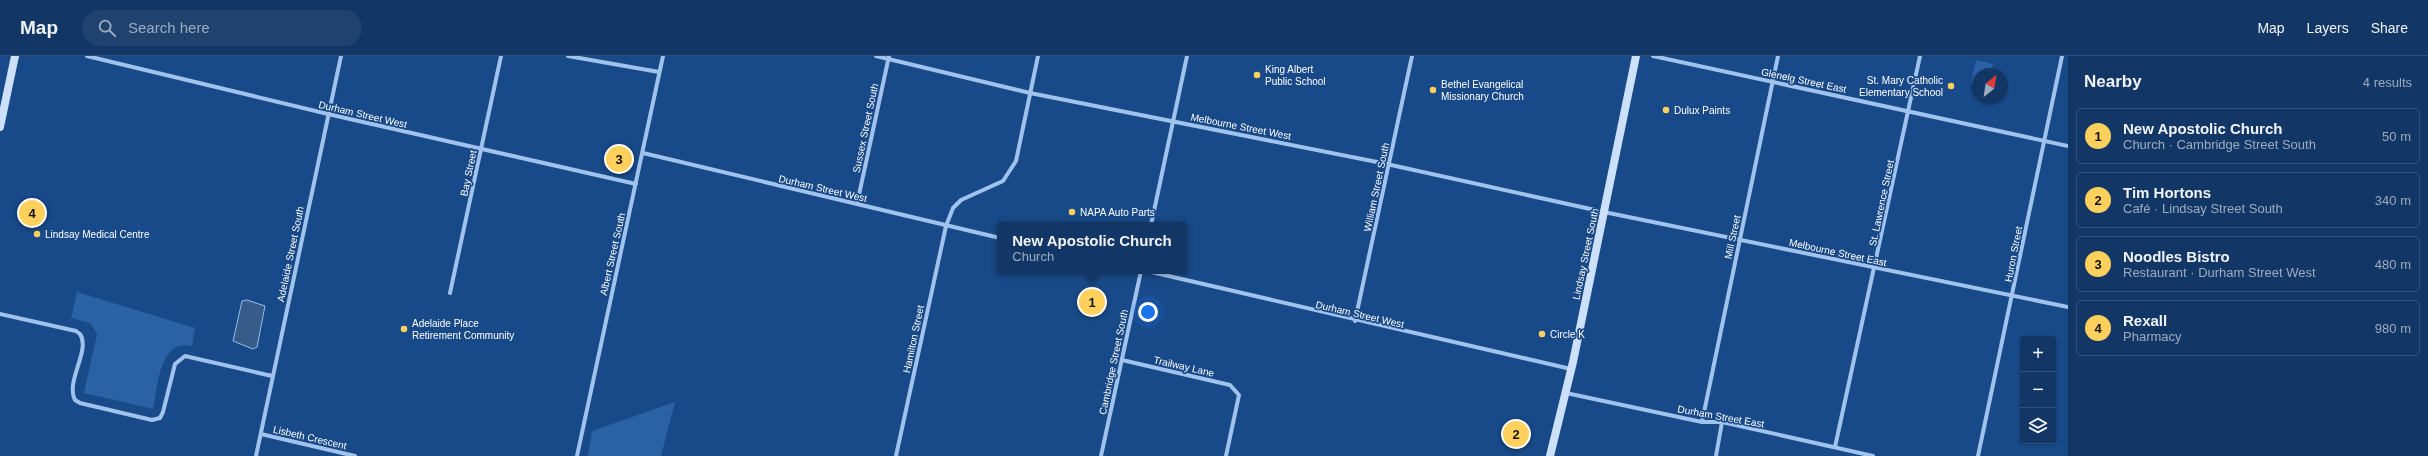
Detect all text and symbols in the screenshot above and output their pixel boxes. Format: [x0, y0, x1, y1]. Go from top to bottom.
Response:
search box [82, 10, 362, 46]
text: Map [20, 17, 58, 38]
icon: search [96, 17, 118, 39]
text: Search here [128, 19, 210, 36]
text: Map [2257, 20, 2285, 36]
text: Layers [2307, 20, 2349, 36]
text: Share [2371, 20, 2408, 36]
place label: King Albert Public School [1265, 64, 1326, 87]
street label: Glenelg Street East [1760, 66, 1848, 95]
north arrow [1972, 68, 2008, 104]
marker: King Albert Public School [1252, 70, 1262, 80]
text: Nearby [2084, 72, 2142, 91]
place label: St. Mary Catholic Elementary School [1859, 75, 1943, 98]
text: 4 results [2363, 75, 2412, 90]
place label: Bethel Evangelical Missionary Church [1441, 79, 1524, 102]
marker: St. Mary Catholic Elementary School [1946, 81, 1956, 91]
street label: Sussex Street South [851, 82, 880, 174]
marker: Bethel Evangelical Missionary Church [1428, 85, 1438, 95]
street label: Durham Street West [318, 99, 408, 130]
marker: Dulux Paints [1661, 105, 1671, 115]
place label: Dulux Paints [1674, 105, 1730, 116]
street label: Melbourne Street West [1190, 111, 1292, 142]
text: New Apostolic Church [2123, 120, 2282, 137]
text: 1 [2094, 129, 2102, 144]
text: 50 m [2382, 129, 2411, 144]
text: Church · Cambridge Street South [2123, 137, 2316, 152]
street label: William Street South [1362, 142, 1391, 233]
pin: 3 [606, 144, 632, 174]
street label: Bay Street [458, 149, 479, 197]
street label: St. Lawrence Street [1867, 159, 1896, 247]
street label: Durham Street West [778, 173, 868, 204]
text: Tim Hortons [2123, 184, 2211, 201]
text: 2 [2094, 193, 2102, 208]
text: 340 m [2375, 193, 2411, 208]
pin: 4 [19, 198, 45, 228]
text: Café · Lindsay Street South [2123, 201, 2283, 216]
street label: Adelaide Street South [275, 205, 306, 303]
marker: NAPA Auto Parts [1067, 207, 1077, 217]
place label: NAPA Auto Parts [1080, 207, 1155, 218]
street label: Lindsay Street South [1570, 208, 1601, 301]
street label: Albert Street South [598, 212, 627, 297]
street label: Mill Street [1722, 214, 1743, 260]
popup [997, 222, 1187, 274]
street label: Huron Street [2003, 225, 2024, 283]
marker: Lindsay Medical Centre [32, 229, 42, 239]
place label: Lindsay Medical Centre [45, 229, 150, 240]
text: New Apostolic Church [1012, 232, 1172, 249]
street label: Melbourne Street East [1788, 237, 1888, 268]
text: Noodles Bistro [2123, 248, 2230, 265]
text: Church [1012, 249, 1054, 264]
text: 3 [2094, 257, 2102, 272]
text: 480 m [2375, 257, 2411, 272]
text: Restaurant · Durham Street West [2123, 265, 2316, 280]
pin: 1 [1079, 287, 1105, 317]
street label: Durham Street West [1315, 299, 1405, 330]
your location [1138, 302, 1158, 322]
street label: Hamilton Street [901, 304, 926, 374]
street label: Cambridge Street South [1097, 308, 1130, 416]
text: Rexall [2123, 312, 2167, 329]
place label: Adelaide Place Retirement Community [412, 318, 514, 341]
text: 4 [2094, 321, 2102, 336]
text: 980 m [2375, 321, 2411, 336]
marker: Adelaide Place Retirement Community [399, 324, 409, 334]
marker: Circle K [1537, 329, 1547, 339]
place label: Circle K [1550, 329, 1585, 340]
text: Pharmacy [2123, 329, 2182, 344]
map controls [2020, 336, 2056, 444]
button: + [2020, 336, 2056, 372]
street label: Trailway Lane [1152, 354, 1216, 379]
button: − [2020, 372, 2056, 408]
street label: Durham Street East [1677, 403, 1765, 430]
button: layers [2020, 408, 2056, 444]
pin: 2 [1503, 419, 1529, 449]
street label: Lisbeth Crescent [272, 424, 348, 451]

